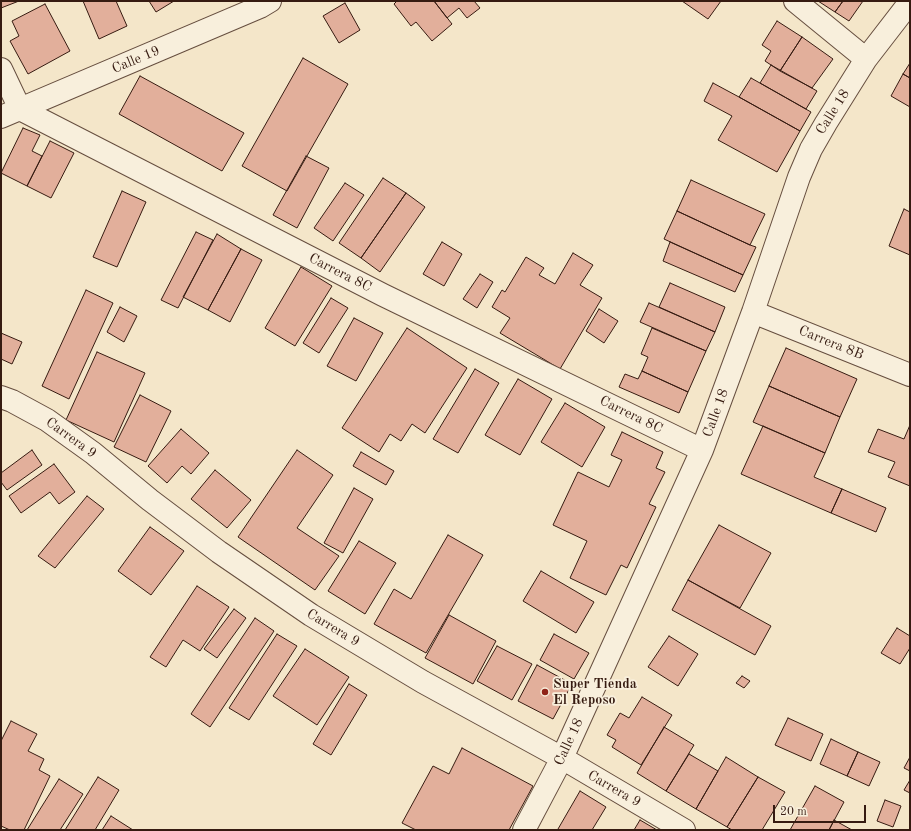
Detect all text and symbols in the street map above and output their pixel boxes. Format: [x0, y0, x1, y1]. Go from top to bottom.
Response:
street label: Calle 19 [109, 42, 163, 78]
street label: Calle 18 [813, 86, 853, 138]
street label: Carrera 8C [306, 250, 374, 296]
street label: Carrera 8B [796, 322, 866, 364]
street label: Calle 18 [699, 386, 733, 440]
street label: Carrera 8C [597, 392, 665, 438]
street label: Carrera 9 [42, 414, 100, 462]
street label: Carrera 9 [303, 606, 363, 650]
place label: Super Tienda El Reposo [553, 676, 637, 708]
marker: Super Tienda El Reposo [540, 687, 550, 697]
street label: Calle 18 [551, 716, 587, 768]
street label: Carrera 9 [584, 767, 644, 811]
scale bar [775, 797, 868, 823]
text: 20 m [780, 806, 807, 818]

